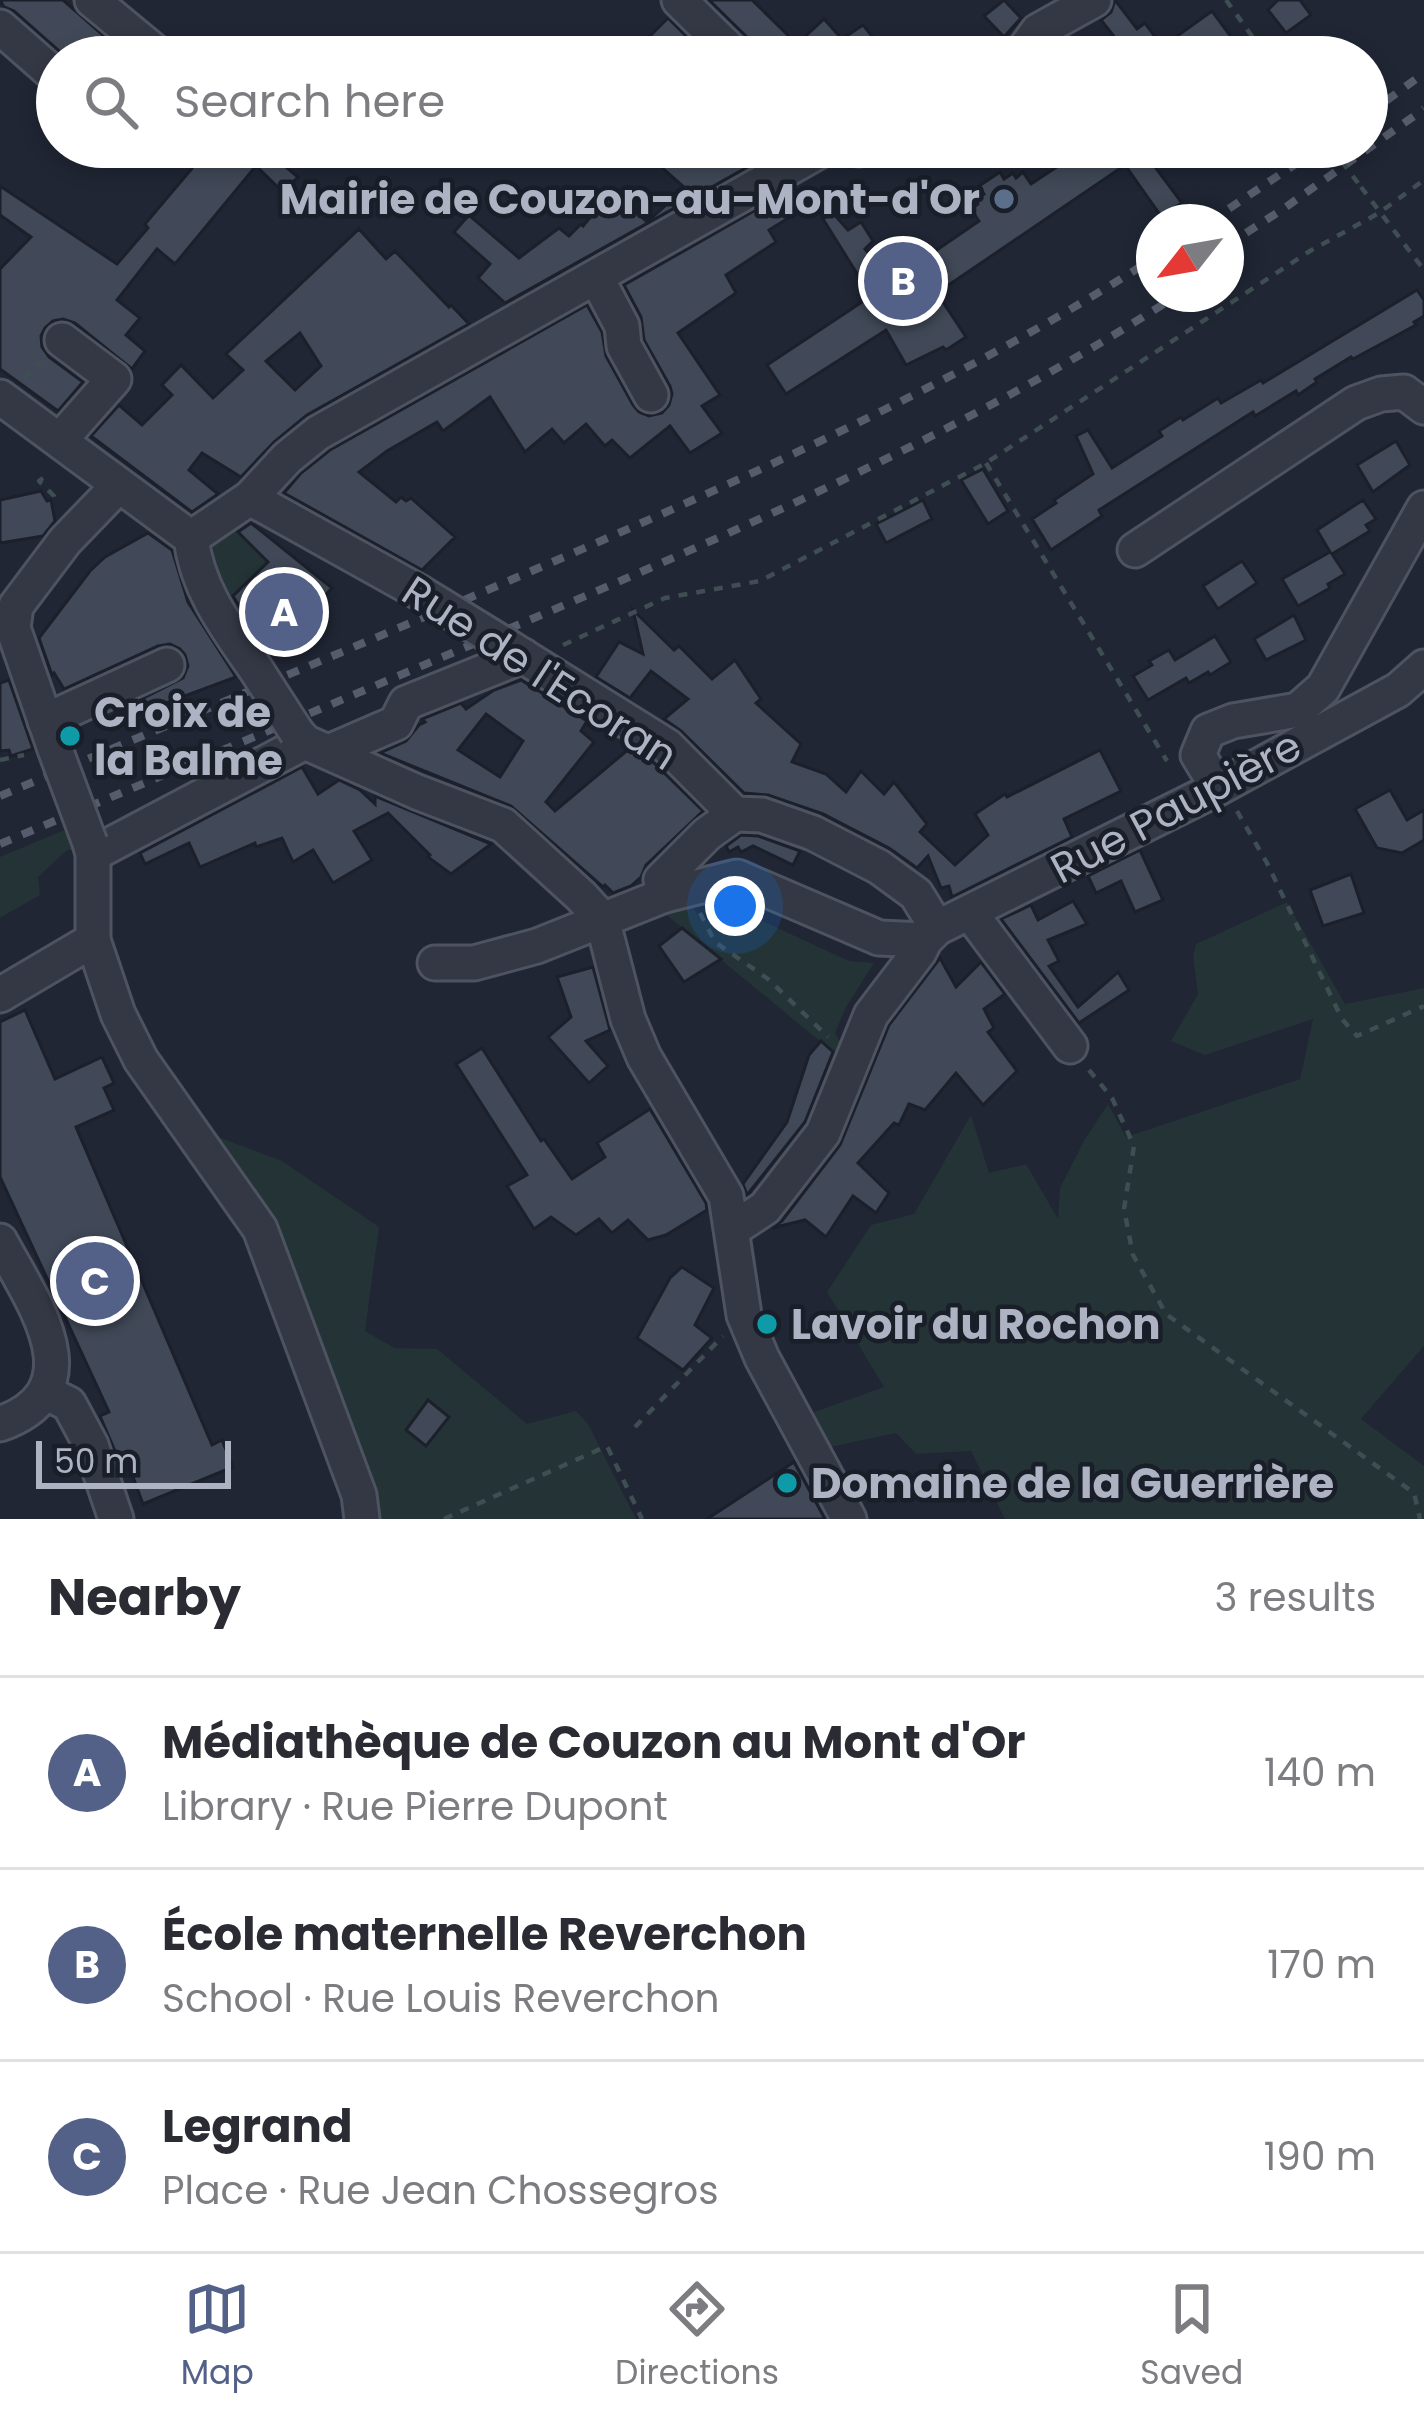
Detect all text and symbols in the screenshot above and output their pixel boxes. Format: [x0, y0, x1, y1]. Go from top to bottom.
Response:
search box [36, 36, 1388, 168]
icon: search [78, 69, 144, 135]
text: Search here [174, 70, 445, 133]
place label: Mairie de Couzon-au-Mont-d'Or [280, 170, 980, 229]
marker: Mairie de Couzon-au-Mont-d'Or [991, 186, 1017, 212]
north arrow [1136, 204, 1244, 312]
pin: B [864, 236, 942, 326]
street label: Rue de l'Ecoran [391, 562, 689, 784]
pin: A [245, 567, 323, 657]
place label: Croix de la Balme [94, 683, 283, 790]
street label: Rue Paupière [1040, 716, 1312, 898]
marker: Croix de la Balme [57, 723, 83, 749]
your location [705, 876, 765, 936]
pin: C [56, 1236, 134, 1326]
place label: Lavoir du Rochon [791, 1295, 1161, 1354]
marker: Lavoir du Rochon [754, 1311, 780, 1337]
scale bar [36, 1435, 231, 1488]
text: 50 m [54, 1438, 138, 1485]
place label: Domaine de la Guerrière [811, 1454, 1334, 1513]
marker: Domaine de la Guerrière [774, 1470, 800, 1496]
text: Nearby [48, 1561, 241, 1633]
text: 3 results [1214, 1570, 1376, 1625]
text: Médiathèque de Couzon au Mont d'Or [162, 1711, 1026, 1774]
text: A [73, 1745, 101, 1800]
text: 140 m [1264, 1745, 1376, 1800]
text: Library · Rue Pierre Dupont [162, 1779, 668, 1834]
text: École maternelle Reverchon [162, 1903, 807, 1966]
text: B [74, 1937, 100, 1992]
text: 170 m [1267, 1937, 1376, 1992]
text: School · Rue Louis Reverchon [162, 1971, 720, 2026]
text: Legrand [162, 2095, 352, 2158]
text: C [72, 2129, 102, 2184]
text: 190 m [1264, 2129, 1376, 2184]
text: Place · Rue Jean Chossegros [162, 2163, 719, 2218]
tab: Map [181, 2276, 254, 2398]
tab: Directions [615, 2276, 779, 2398]
tab: Saved [1140, 2276, 1243, 2398]

